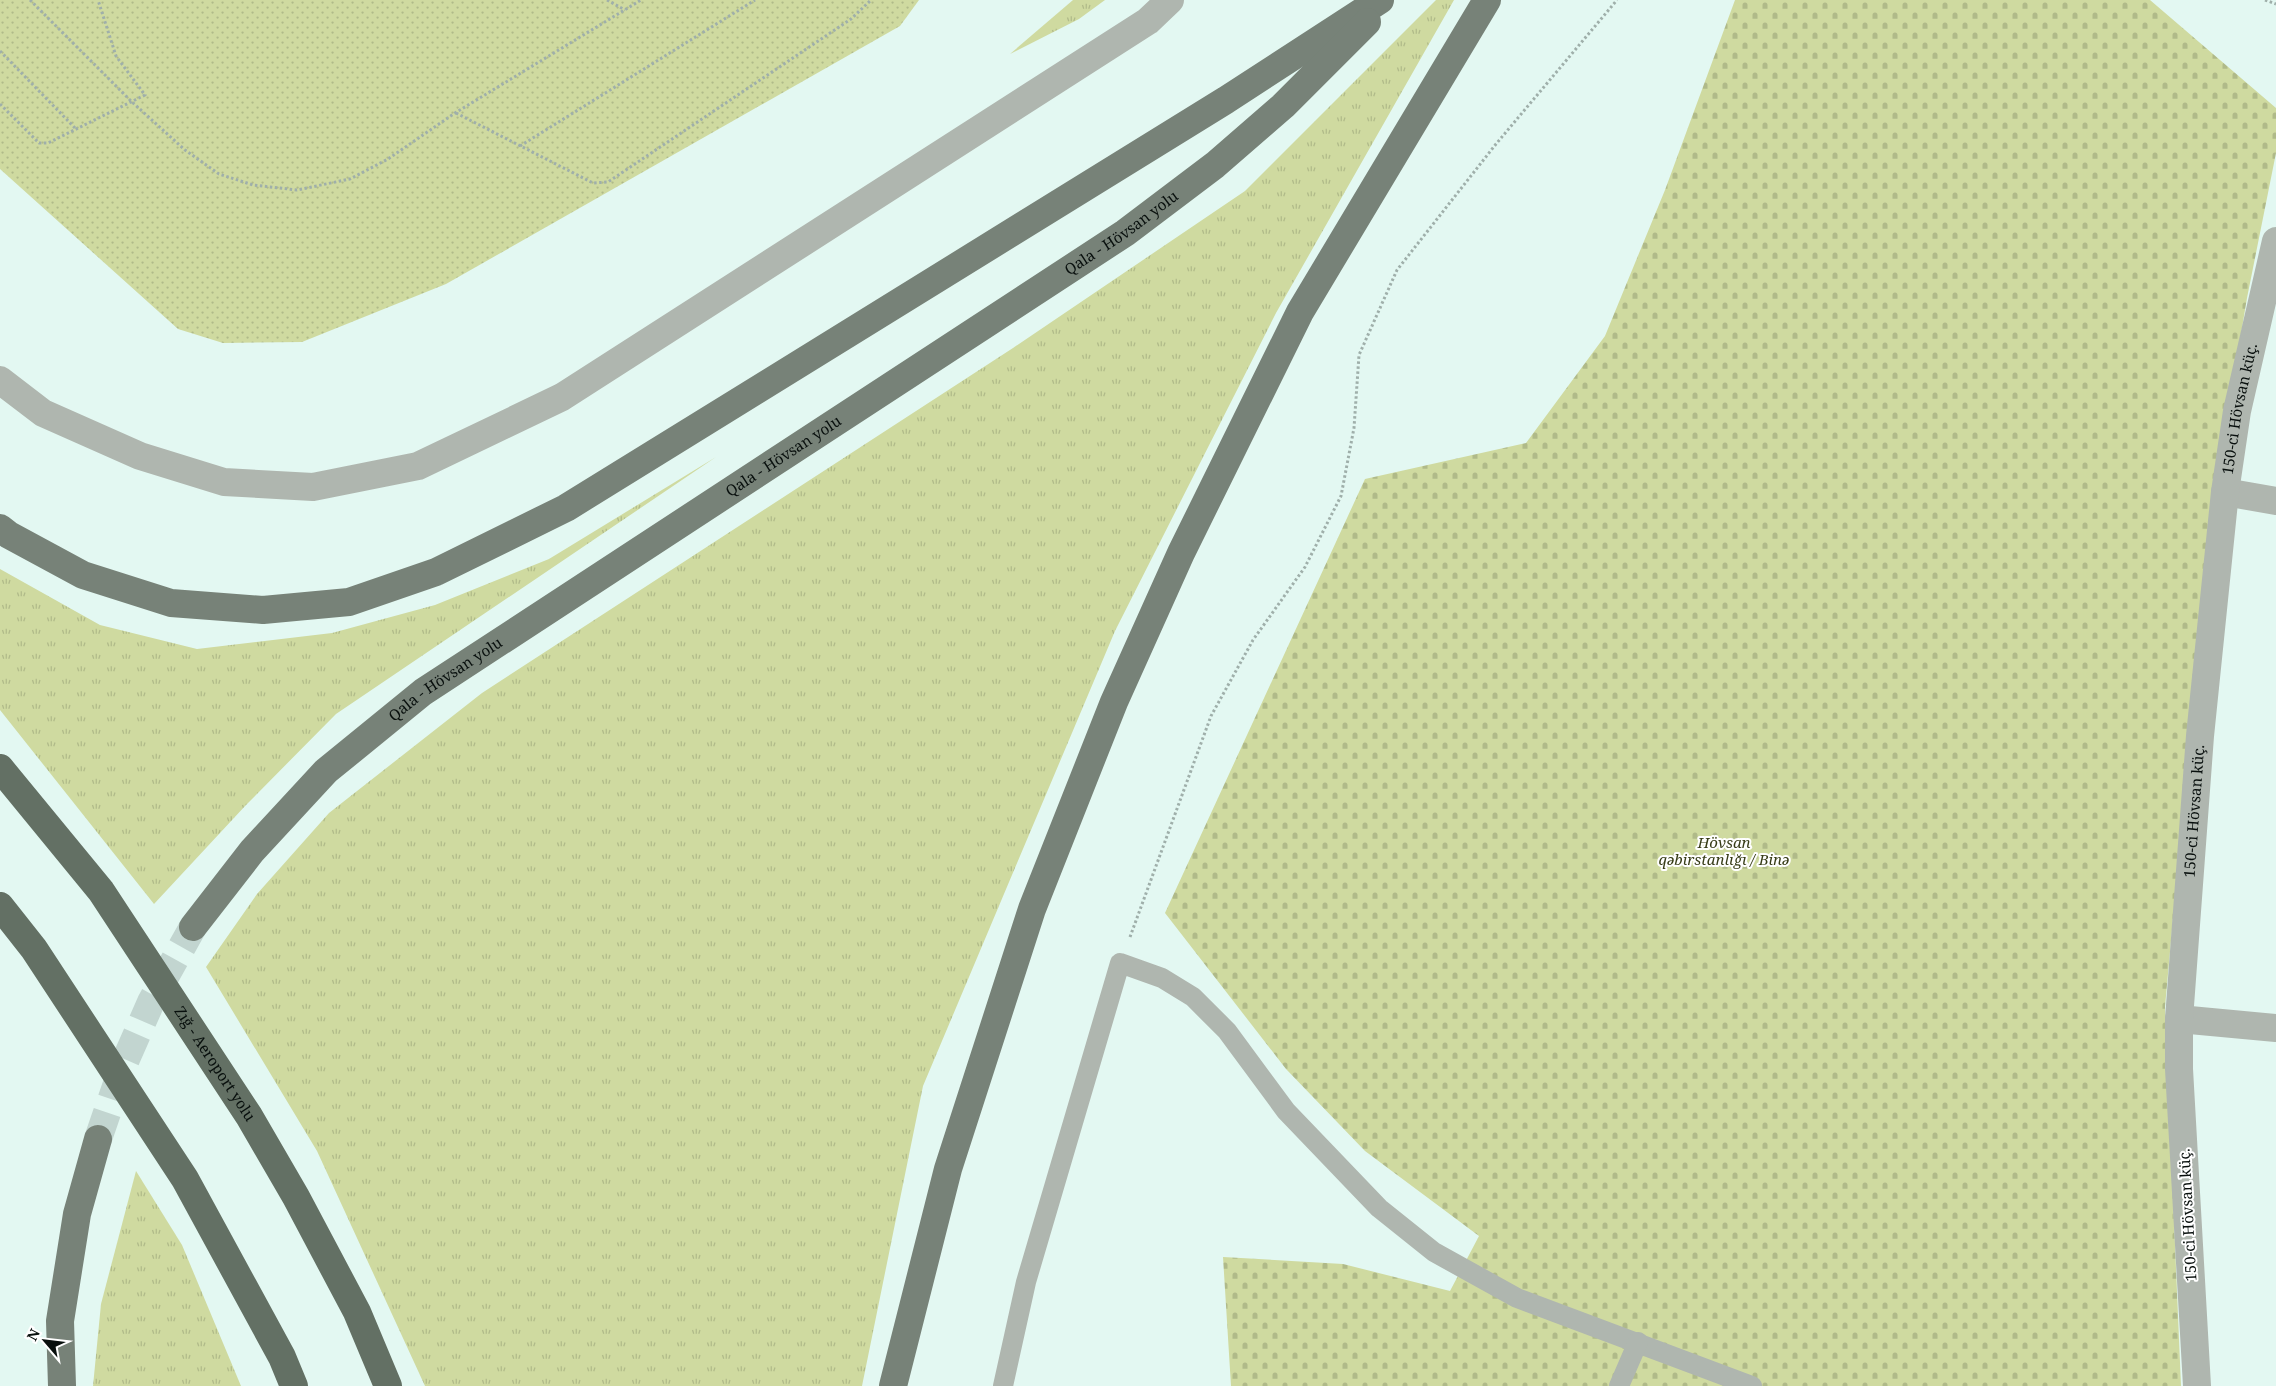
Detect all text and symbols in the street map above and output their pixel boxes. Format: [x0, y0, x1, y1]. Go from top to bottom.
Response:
street label: Qala - Hövsan yolu [1060, 185, 1182, 279]
street label: 150-ci Hövsan küç. [2217, 341, 2261, 476]
street label: Qala - Hövsan yolu [721, 410, 845, 501]
street label: Qala - Hövsan yolu [384, 632, 506, 725]
street label: 150-ci Hövsan küç. [2179, 744, 2208, 878]
park label: Hövsan qəbirstanlığı / Binə [1659, 832, 1789, 869]
street label: Zığ - Aeroport yolu [170, 1002, 261, 1125]
street label: 150-ci Hövsan küç. [2174, 1148, 2200, 1282]
north arrow [20, 1316, 70, 1366]
text: N [22, 1325, 44, 1344]

